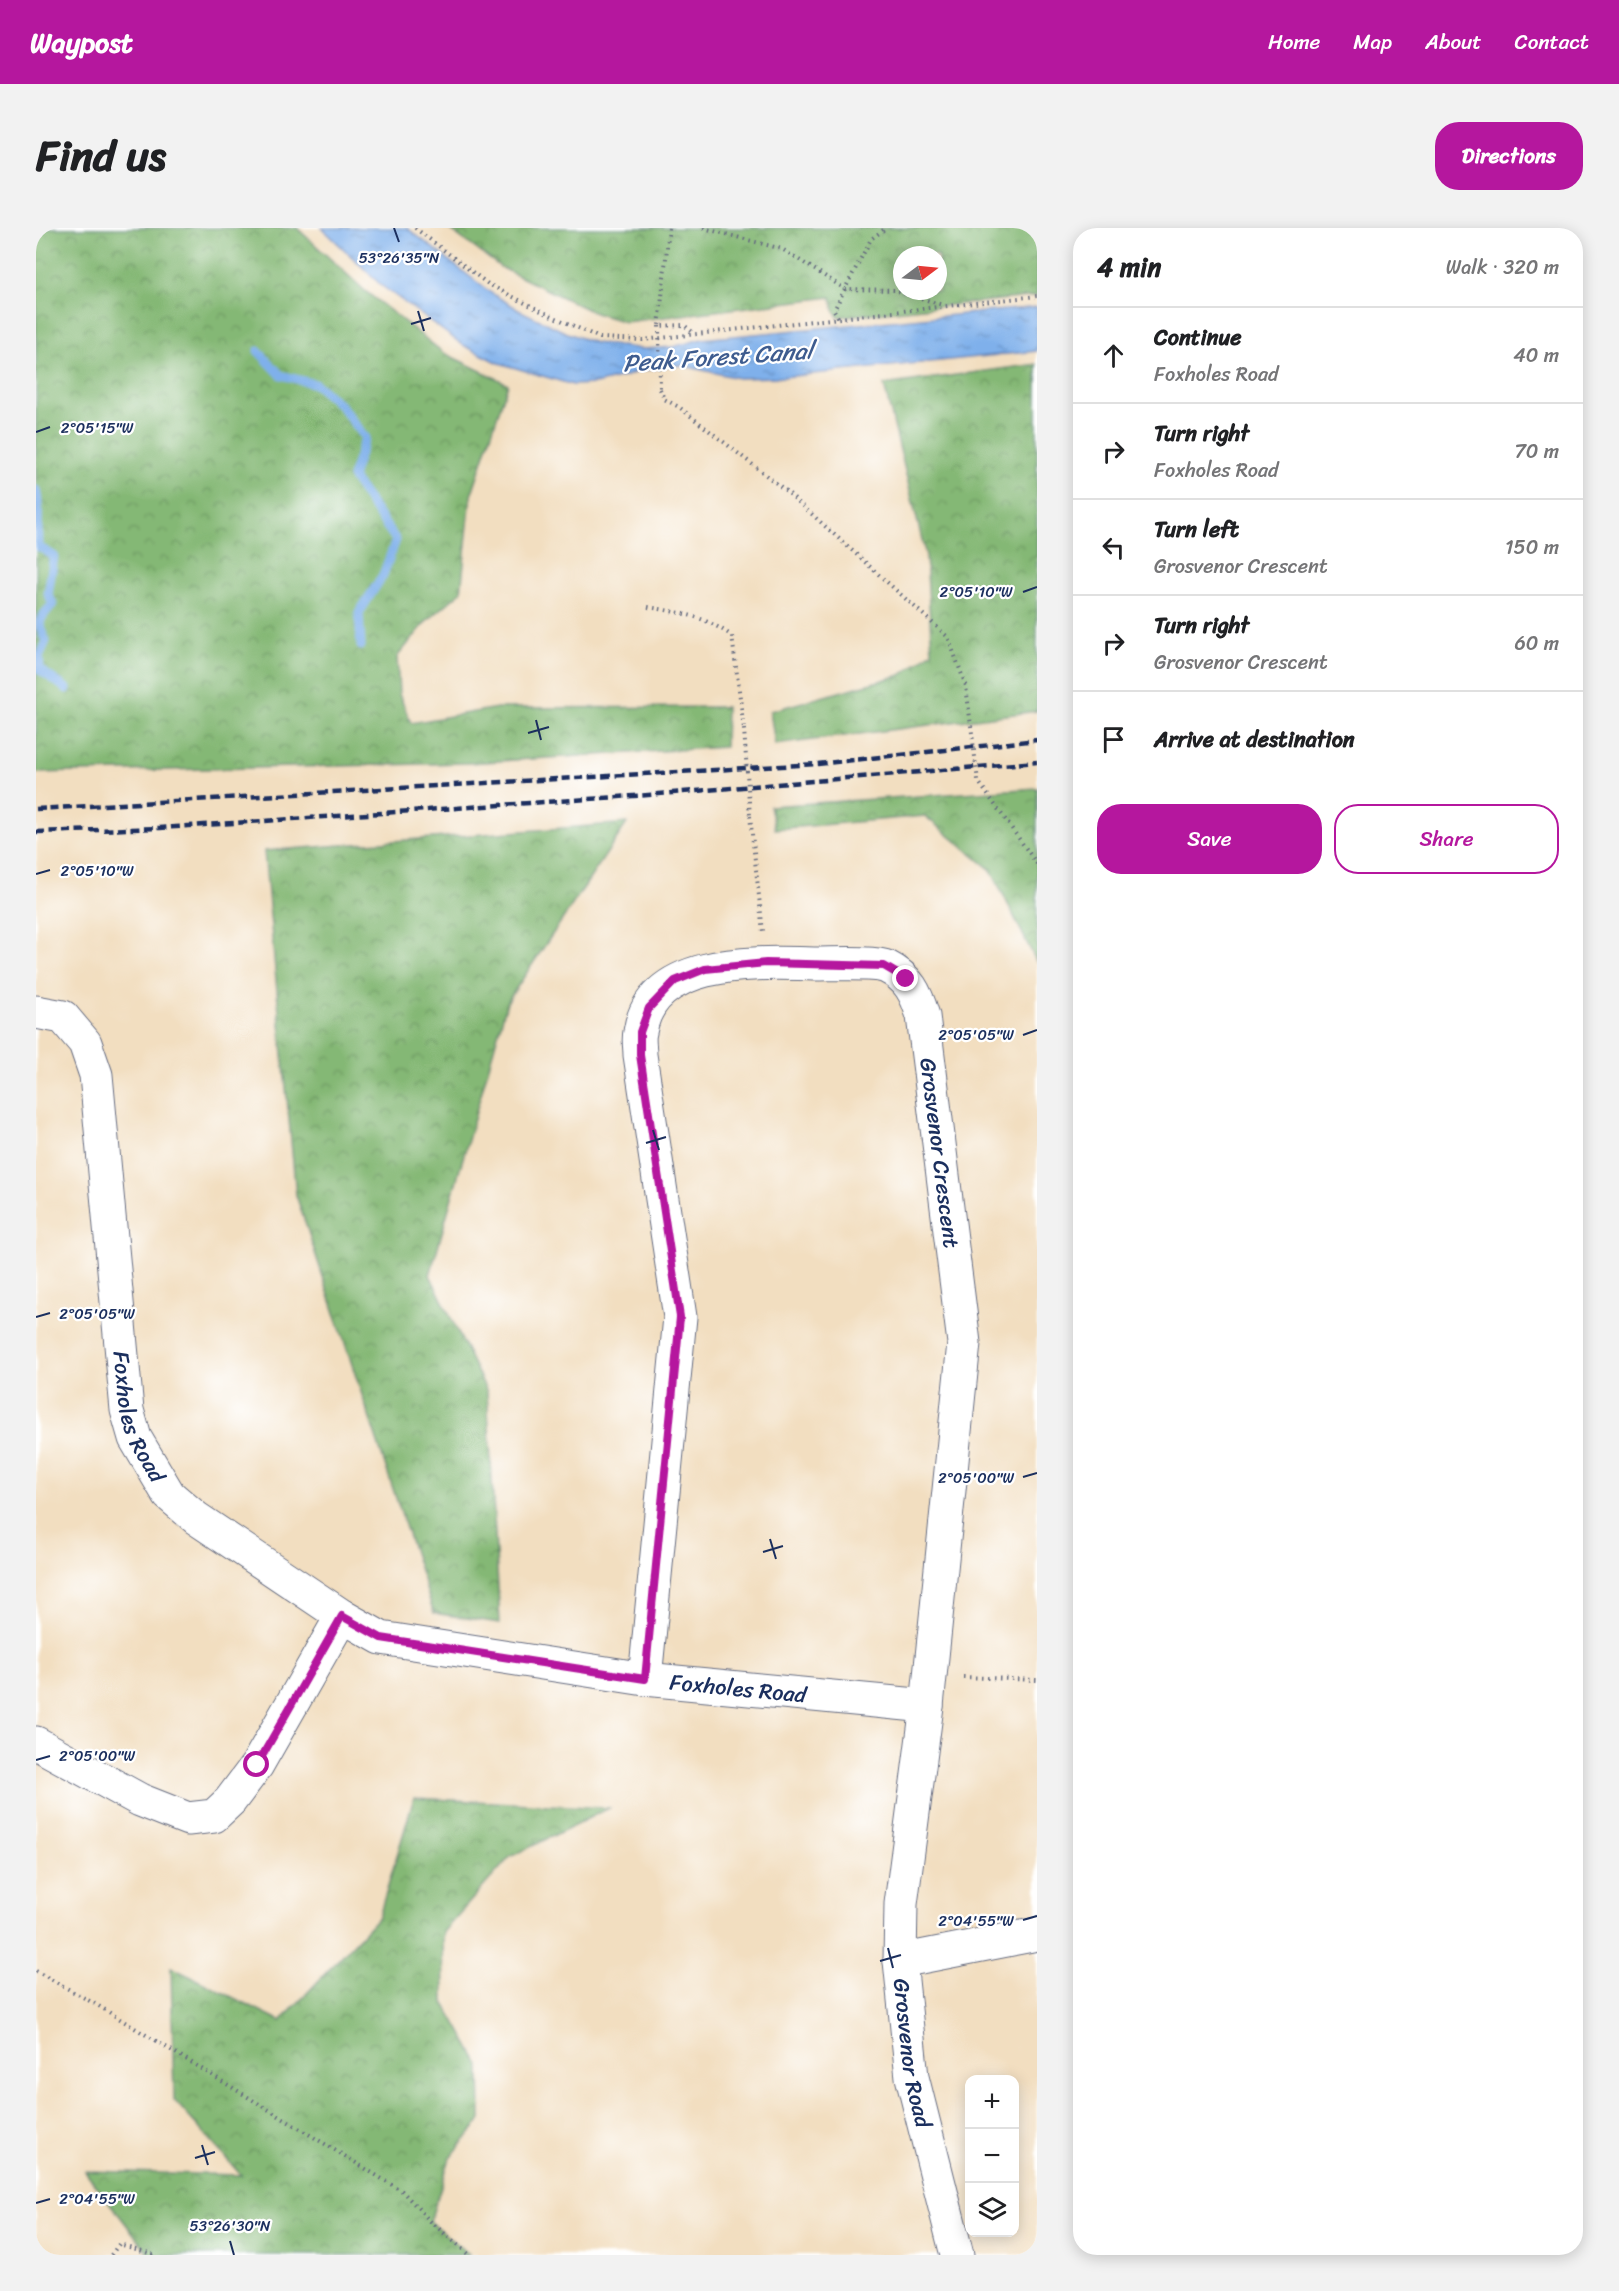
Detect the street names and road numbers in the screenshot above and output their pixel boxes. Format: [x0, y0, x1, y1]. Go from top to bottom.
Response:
street label: Grosvenor Crescent [909, 1056, 971, 1251]
street label: Foxholes Road [102, 1349, 177, 1491]
street label: Foxholes Road [668, 1662, 810, 1714]
street label: Grosvenor Road [882, 1977, 944, 2133]

